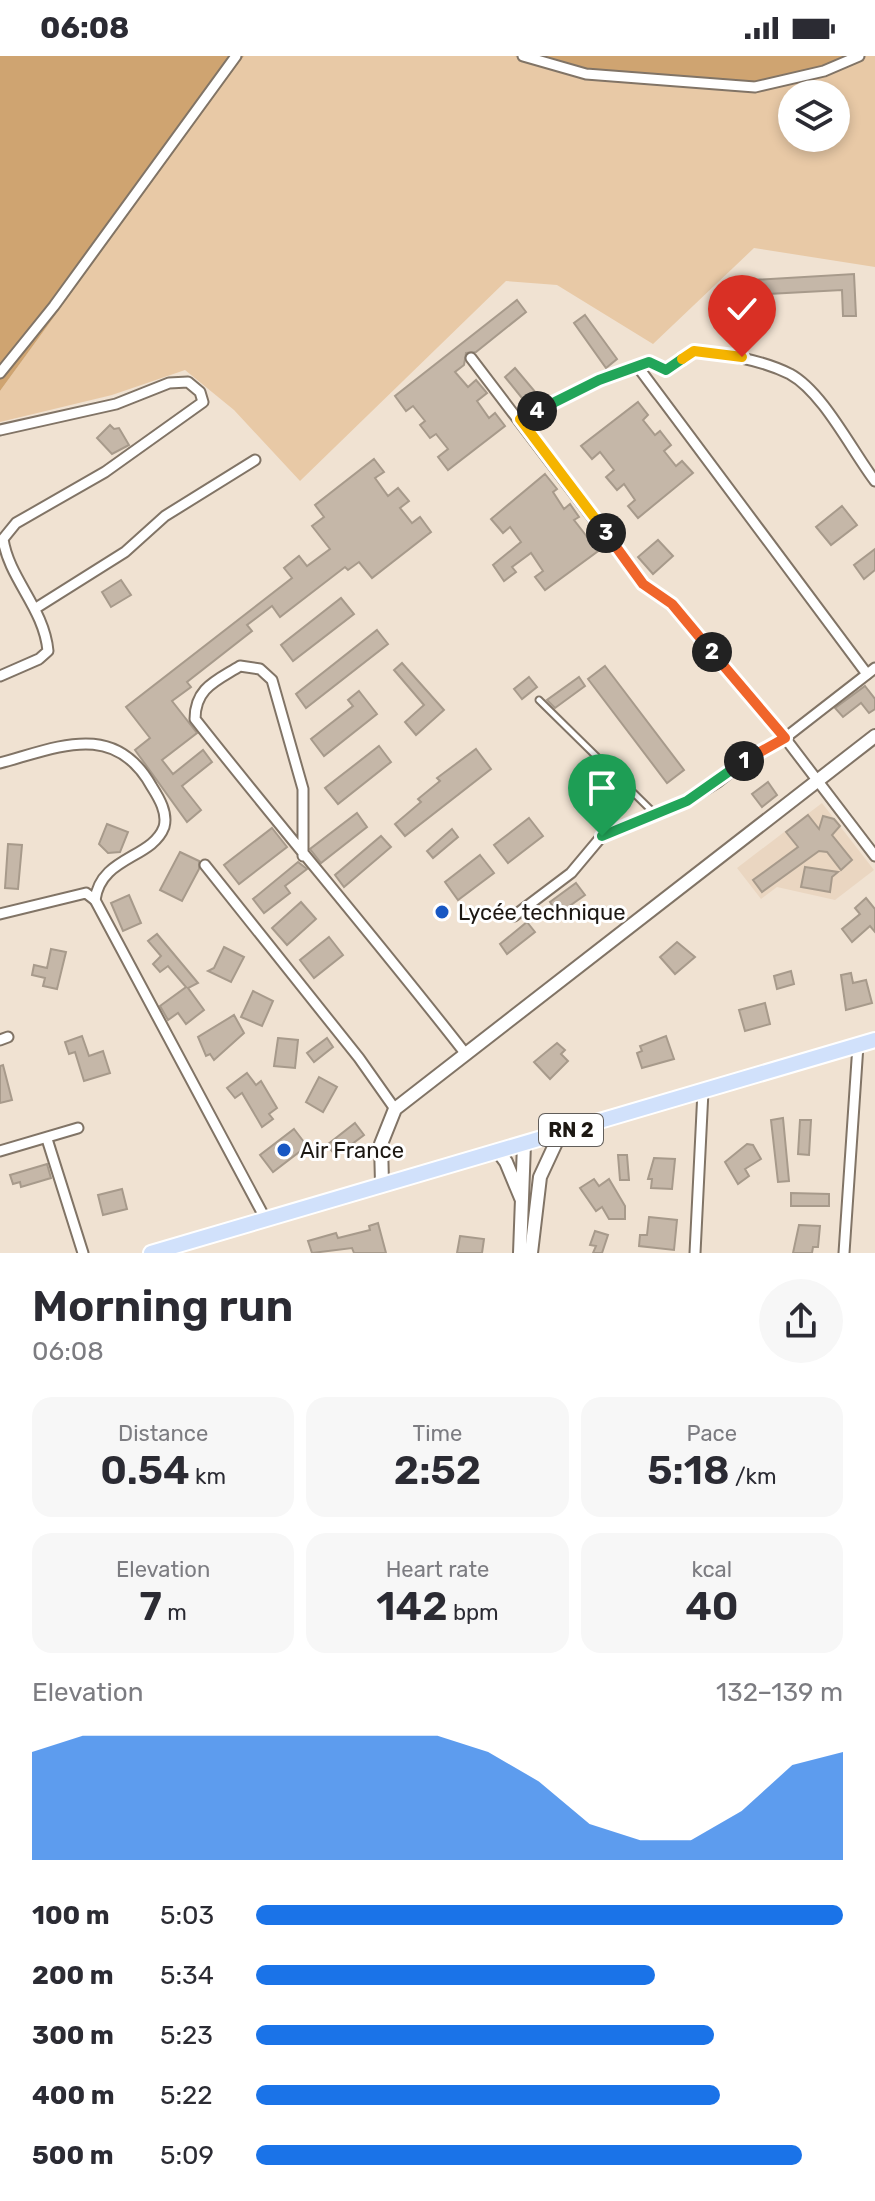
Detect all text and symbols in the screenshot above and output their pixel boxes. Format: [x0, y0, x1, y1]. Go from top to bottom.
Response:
text: 06:08 [40, 10, 129, 46]
map controls [778, 80, 850, 152]
button: layers [778, 80, 850, 152]
pin [708, 275, 776, 357]
icon: check [720, 287, 764, 331]
pin: 4 [517, 391, 557, 431]
text: 4 [529, 397, 545, 424]
pin: 3 [586, 513, 626, 553]
text: 3 [599, 519, 613, 546]
pin: 2 [692, 632, 732, 672]
text: 2 [705, 638, 719, 665]
pin: 1 [724, 741, 764, 781]
text: 1 [739, 747, 749, 774]
pin [568, 754, 636, 836]
icon: arrive [580, 766, 624, 810]
place label: Lycée technique [458, 899, 626, 926]
marker: Lycée technique [433, 903, 451, 921]
road number: RN 2 [539, 1114, 603, 1146]
place label: Air France [300, 1137, 404, 1164]
marker: Air France [275, 1141, 293, 1159]
button: share [759, 1279, 843, 1363]
text: Morning run [32, 1280, 293, 1332]
text: 06:08 [32, 1336, 104, 1367]
text: Distance [118, 1420, 208, 1447]
text: Time [413, 1420, 462, 1447]
text: Pace [687, 1420, 737, 1447]
text: 0.54 [100, 1447, 190, 1494]
text: 2:52 [394, 1447, 481, 1494]
text: 5:18 [647, 1447, 730, 1494]
text: km [190, 1463, 226, 1490]
text: /km [730, 1463, 776, 1490]
text: Elevation [116, 1556, 210, 1583]
text: Heart rate [386, 1556, 489, 1583]
text: kcal [692, 1556, 732, 1583]
text: 7 [140, 1583, 162, 1630]
text: 142 [376, 1583, 448, 1630]
text: 40 [685, 1583, 739, 1630]
text: m [162, 1599, 187, 1626]
text: bpm [448, 1599, 499, 1626]
text: Elevation [32, 1677, 143, 1708]
text: 132–139 m [716, 1677, 843, 1708]
text: 100 m [32, 1900, 110, 1931]
text: 5:03 [160, 1900, 214, 1931]
text: 200 m [32, 1960, 114, 1991]
text: 5:34 [160, 1960, 214, 1991]
text: 300 m [32, 2020, 114, 2051]
text: 5:23 [160, 2020, 213, 2051]
text: 400 m [32, 2080, 114, 2111]
text: 5:22 [160, 2080, 213, 2111]
text: 500 m [32, 2140, 114, 2171]
text: 5:09 [160, 2140, 214, 2171]

